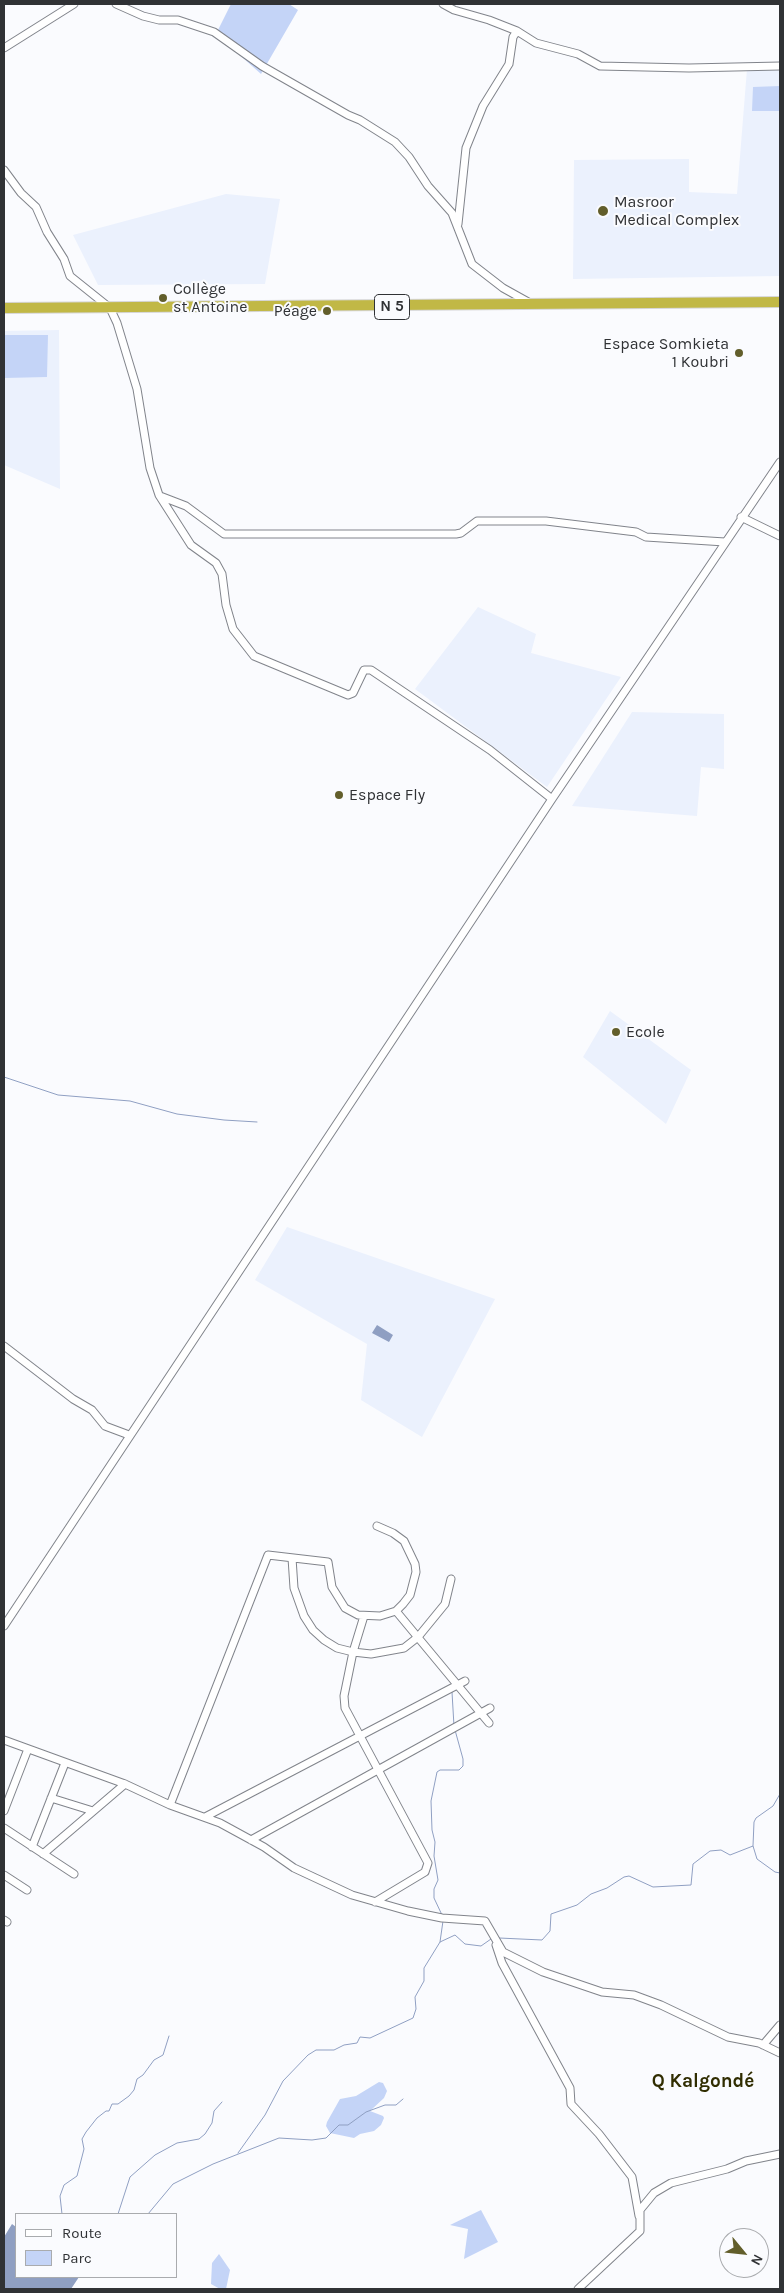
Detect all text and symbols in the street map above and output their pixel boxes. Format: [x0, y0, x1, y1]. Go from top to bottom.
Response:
place label: Masroor Medical Complex [614, 192, 739, 230]
marker: Masroor Medical Complex [596, 204, 610, 218]
place label: Collège st Antoine [173, 279, 247, 317]
marker: Collège st Antoine [157, 292, 169, 304]
road number: N 5 [374, 294, 410, 320]
place label: Péage [274, 301, 317, 321]
marker: Péage [321, 305, 333, 317]
place label: Espace Somkieta 1 Koubri [603, 334, 729, 372]
marker: Espace Somkieta 1 Koubri [733, 347, 745, 359]
place label: Espace Fly [349, 785, 425, 805]
marker: Espace Fly [333, 789, 345, 801]
place label: Ecole [626, 1022, 665, 1042]
marker: Ecole [610, 1026, 622, 1038]
district label: Q Kalgondé [652, 2071, 754, 2093]
legend [15, 2213, 178, 2278]
text: Route [62, 2224, 102, 2242]
north arrow [719, 2228, 769, 2278]
text: Parc [62, 2249, 92, 2267]
text: N [747, 2251, 767, 2268]

